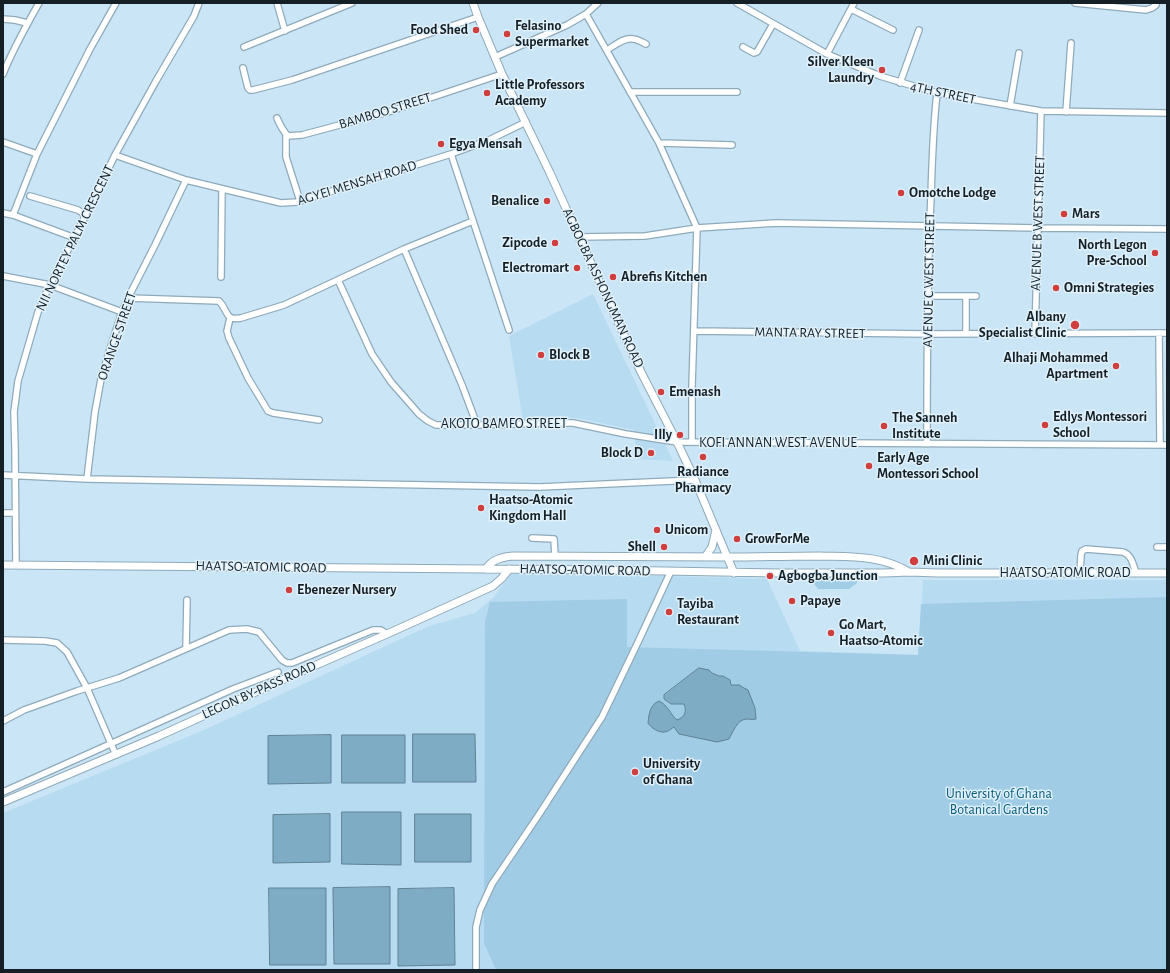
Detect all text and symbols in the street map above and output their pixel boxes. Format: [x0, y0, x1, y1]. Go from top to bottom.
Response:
place label: Felasino Supermarket [515, 18, 589, 50]
place label: Food Shed [410, 22, 468, 38]
marker: Food Shed [471, 25, 481, 35]
marker: Felasino Supermarket [502, 29, 512, 39]
place label: Silver Kleen Laundry [808, 54, 874, 86]
marker: Silver Kleen Laundry [877, 65, 887, 75]
place label: Little Professors Academy [495, 77, 585, 110]
street label: 4TH STREET [909, 78, 977, 108]
marker: Little Professors Academy [482, 88, 492, 98]
street label: BAMBOO STREET [337, 89, 433, 133]
place label: Egya Mensah [449, 136, 522, 152]
marker: Egya Mensah [436, 139, 446, 149]
street label: AVENUE B WEST STREET [1027, 155, 1049, 291]
street label: AGYEI MENSAH ROAD [295, 157, 419, 209]
street label: NII NORTEY PALM CRESCENT [32, 162, 118, 314]
place label: Omotche Lodge [909, 185, 996, 201]
marker: Omotche Lodge [896, 188, 906, 198]
place label: Benalice [491, 193, 539, 209]
marker: Benalice [542, 196, 552, 206]
street label: AGBOGBA ASHONGMAN ROAD [559, 206, 647, 370]
place label: Mars [1072, 206, 1100, 222]
marker: Mars [1059, 209, 1069, 219]
street label: AVENUE C WEST STREET [919, 212, 939, 348]
place label: Zipcode [502, 235, 547, 251]
place label: North Legon Pre-School [1078, 237, 1147, 270]
marker: Zipcode [550, 238, 560, 248]
marker: North Legon Pre-School [1150, 248, 1160, 258]
place label: Electromart [502, 260, 569, 276]
marker: Electromart [572, 263, 582, 273]
place label: Abrefis Kitchen [621, 269, 707, 285]
marker: Abrefis Kitchen [608, 272, 618, 282]
place label: Omni Strategies [1064, 280, 1154, 296]
marker: Omni Strategies [1051, 283, 1061, 293]
street label: ORANGE STREET [94, 289, 140, 383]
place label: Albany Specialist Clinic [979, 309, 1066, 342]
marker: Albany Specialist Clinic [1069, 319, 1081, 331]
street label: MANTA RAY STREET [754, 324, 866, 342]
place label: Block B [549, 347, 590, 363]
marker: Block B [536, 350, 546, 360]
place label: Alhaji Mohammed Apartment [1003, 350, 1108, 382]
marker: Alhaji Mohammed Apartment [1111, 361, 1121, 371]
place label: Emenash [669, 384, 721, 400]
marker: Emenash [656, 387, 666, 397]
place label: Edlys Montessori School [1053, 409, 1147, 442]
place label: The Sanneh Institute [892, 410, 957, 442]
street label: AKOTO BAMFO STREET [441, 416, 567, 432]
marker: Edlys Montessori School [1040, 420, 1050, 430]
marker: The Sanneh Institute [879, 421, 889, 431]
place label: Illy [654, 427, 672, 443]
marker: Illy [675, 430, 685, 440]
street label: KOFI ANNAN WEST AVENUE [699, 435, 857, 451]
place label: Block D [601, 445, 643, 461]
marker: Block D [646, 448, 656, 458]
place label: Early Age Montessori School [877, 450, 979, 482]
marker: Radiance Pharmacy [698, 452, 708, 462]
marker: Early Age Montessori School [864, 461, 874, 471]
place label: Radiance Pharmacy [675, 464, 731, 496]
place label: Haatso-Atomic Kingdom Hall [489, 492, 573, 524]
marker: Haatso-Atomic Kingdom Hall [476, 503, 486, 513]
place label: Unicom [665, 522, 708, 538]
marker: Unicom [652, 525, 662, 535]
place label: GrowForMe [745, 531, 810, 547]
marker: GrowForMe [732, 534, 742, 544]
place label: Shell [628, 539, 656, 555]
marker: Shell [659, 542, 669, 552]
place label: Mini Clinic [923, 553, 982, 569]
marker: Mini Clinic [908, 555, 920, 567]
street label: HAATSO-ATOMIC ROAD [195, 557, 327, 577]
street label: HAATSO-ATOMIC ROAD [519, 560, 651, 580]
street label: HAATSO-ATOMIC ROAD [1000, 565, 1130, 581]
place label: Agbogba Junction [778, 568, 878, 584]
marker: Agbogba Junction [765, 571, 775, 581]
place label: Ebenezer Nursery [297, 582, 397, 598]
marker: Ebenezer Nursery [284, 585, 294, 595]
place label: Papaye [800, 593, 841, 609]
place label: Tayiba Restaurant [677, 596, 739, 628]
marker: Papaye [787, 596, 797, 606]
marker: Tayiba Restaurant [664, 607, 674, 617]
place label: Go Mart, Haatso-Atomic [839, 617, 923, 650]
marker: Go Mart, Haatso-Atomic [826, 628, 836, 638]
street label: LEGON BY-PASS ROAD [199, 657, 319, 723]
place label: University of Ghana [643, 756, 700, 788]
marker: University of Ghana [630, 767, 640, 777]
park label: University of Ghana Botanical Gardens [946, 786, 1052, 818]

